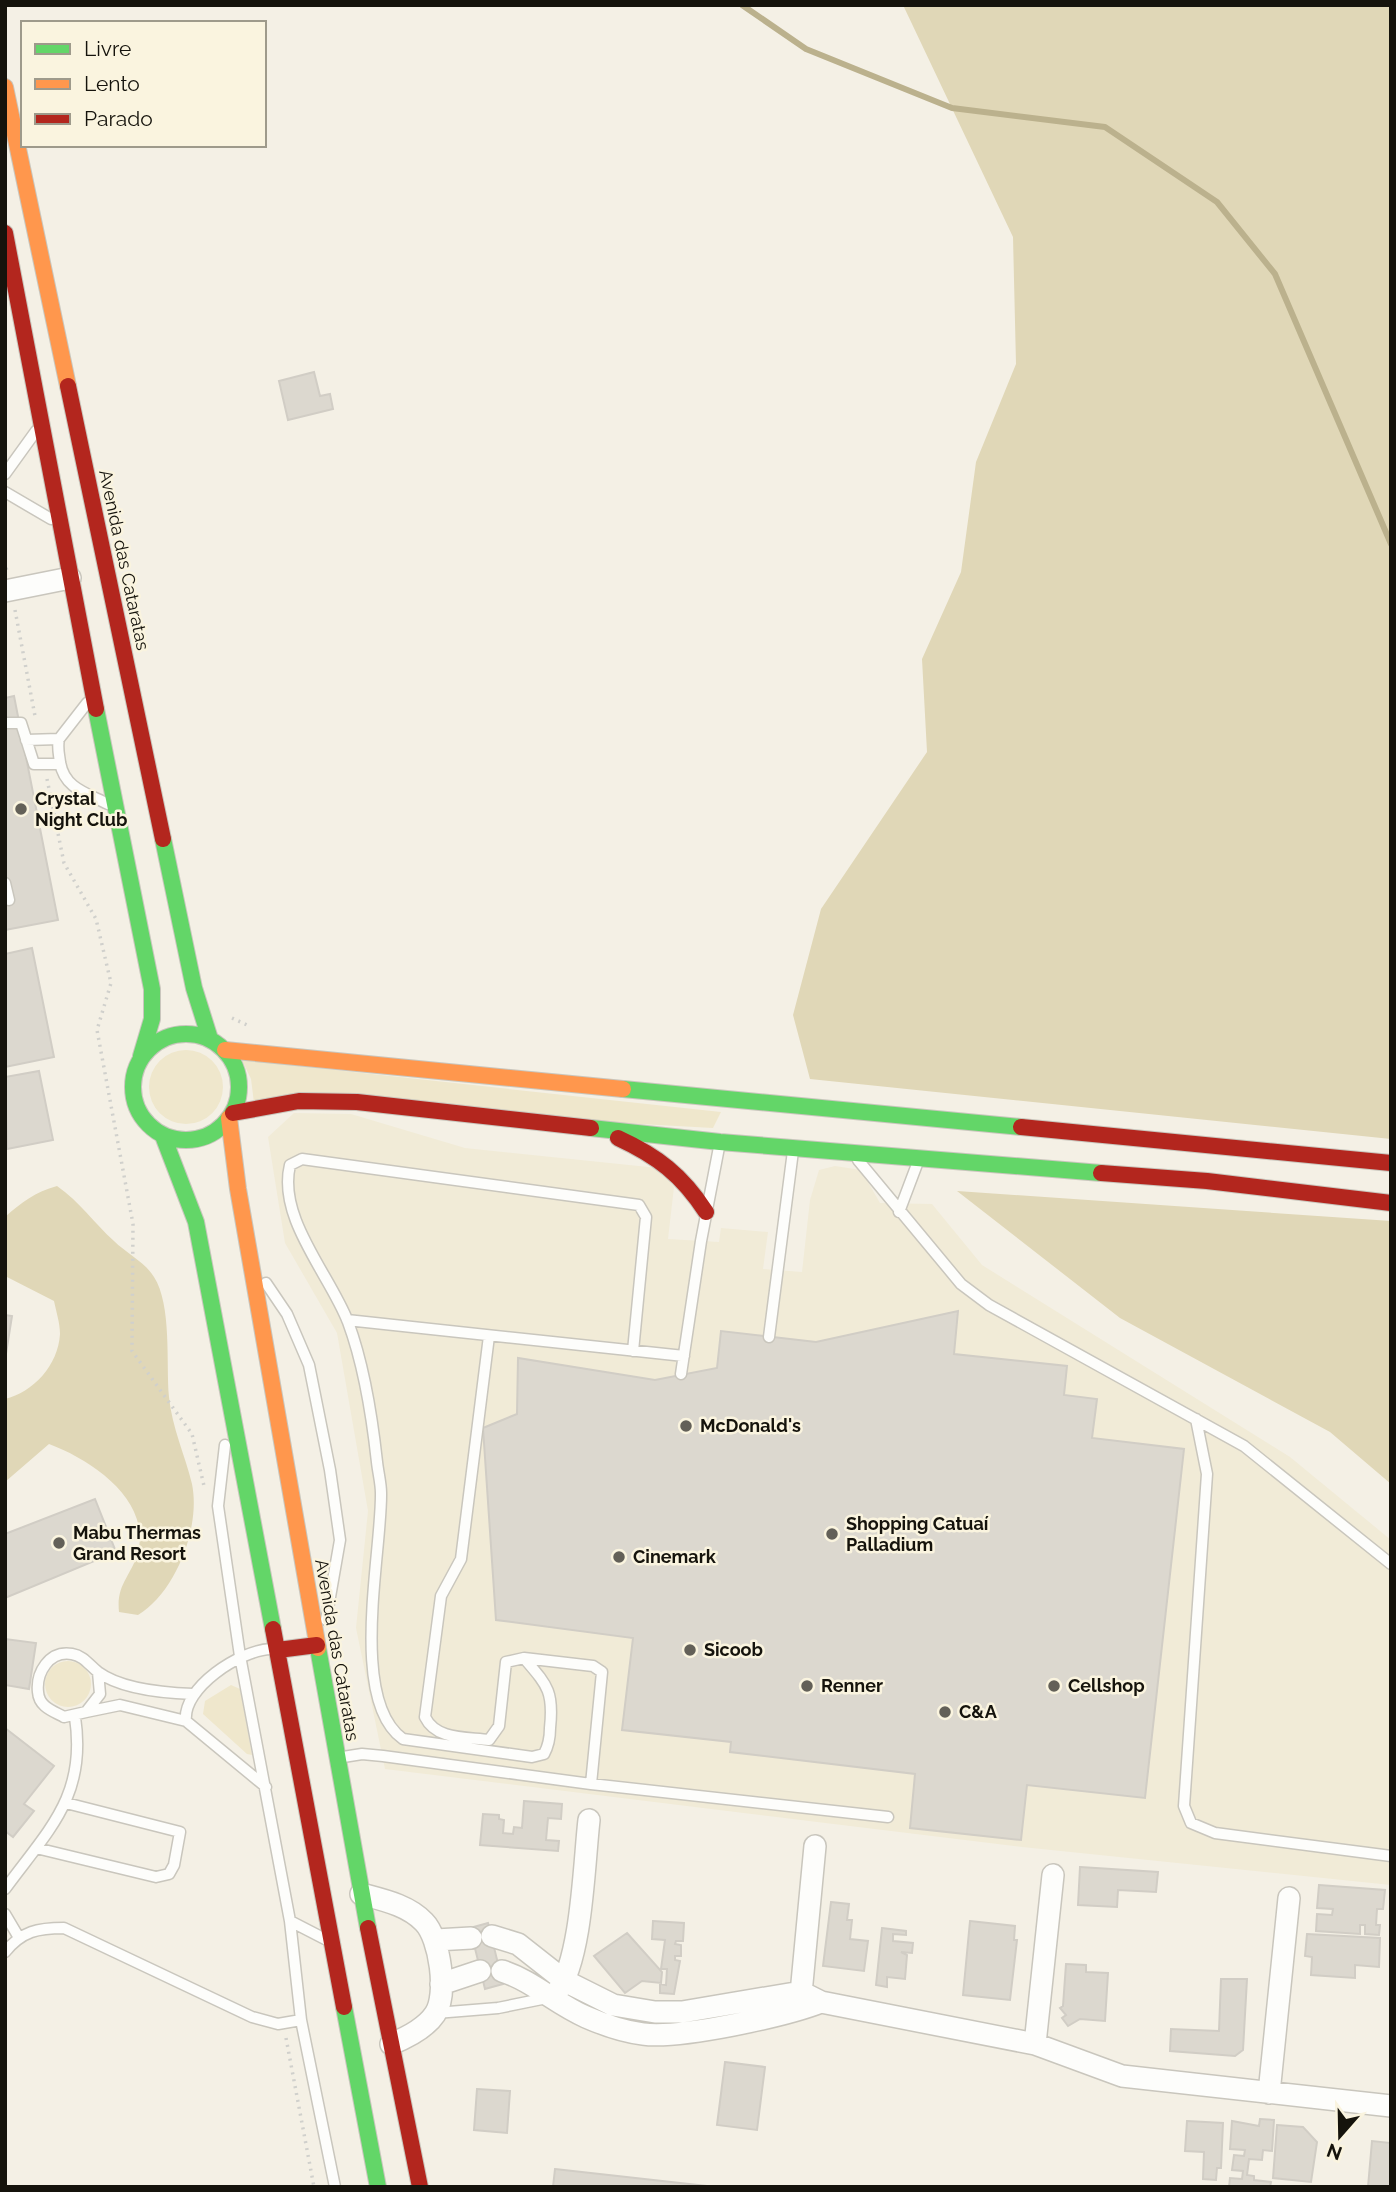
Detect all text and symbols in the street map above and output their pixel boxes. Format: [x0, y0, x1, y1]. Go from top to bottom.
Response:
legend [21, 21, 266, 147]
text: Livre [84, 36, 131, 61]
text: Lento [84, 71, 140, 96]
text: Parado [84, 106, 153, 131]
street label: Avenida das Cataratas [95, 468, 154, 652]
place label: Crystal Night Club [35, 788, 127, 830]
marker: Crystal Night Club [13, 801, 29, 817]
place label: McDonald's [700, 1415, 801, 1436]
marker: McDonald's [678, 1418, 694, 1434]
place label: Shopping Catuaí Palladium [846, 1513, 989, 1555]
place label: Mabu Thermas Grand Resort [73, 1522, 201, 1564]
marker: Shopping Catuaí Palladium [824, 1526, 840, 1542]
marker: Mabu Thermas Grand Resort [51, 1535, 67, 1551]
place label: Cinemark [633, 1546, 717, 1567]
marker: Cinemark [611, 1549, 627, 1565]
street label: Avenida das Cataratas [311, 1557, 364, 1743]
place label: Sicoob [704, 1639, 763, 1660]
marker: Sicoob [682, 1642, 698, 1658]
place label: Renner [821, 1675, 883, 1696]
place label: Cellshop [1068, 1675, 1145, 1696]
marker: Renner [799, 1678, 815, 1694]
marker: Cellshop [1046, 1678, 1062, 1694]
place label: C&A [959, 1701, 998, 1722]
marker: C&A [937, 1704, 953, 1720]
north arrow [1305, 2101, 1375, 2171]
text: N [1324, 2139, 1345, 2165]

